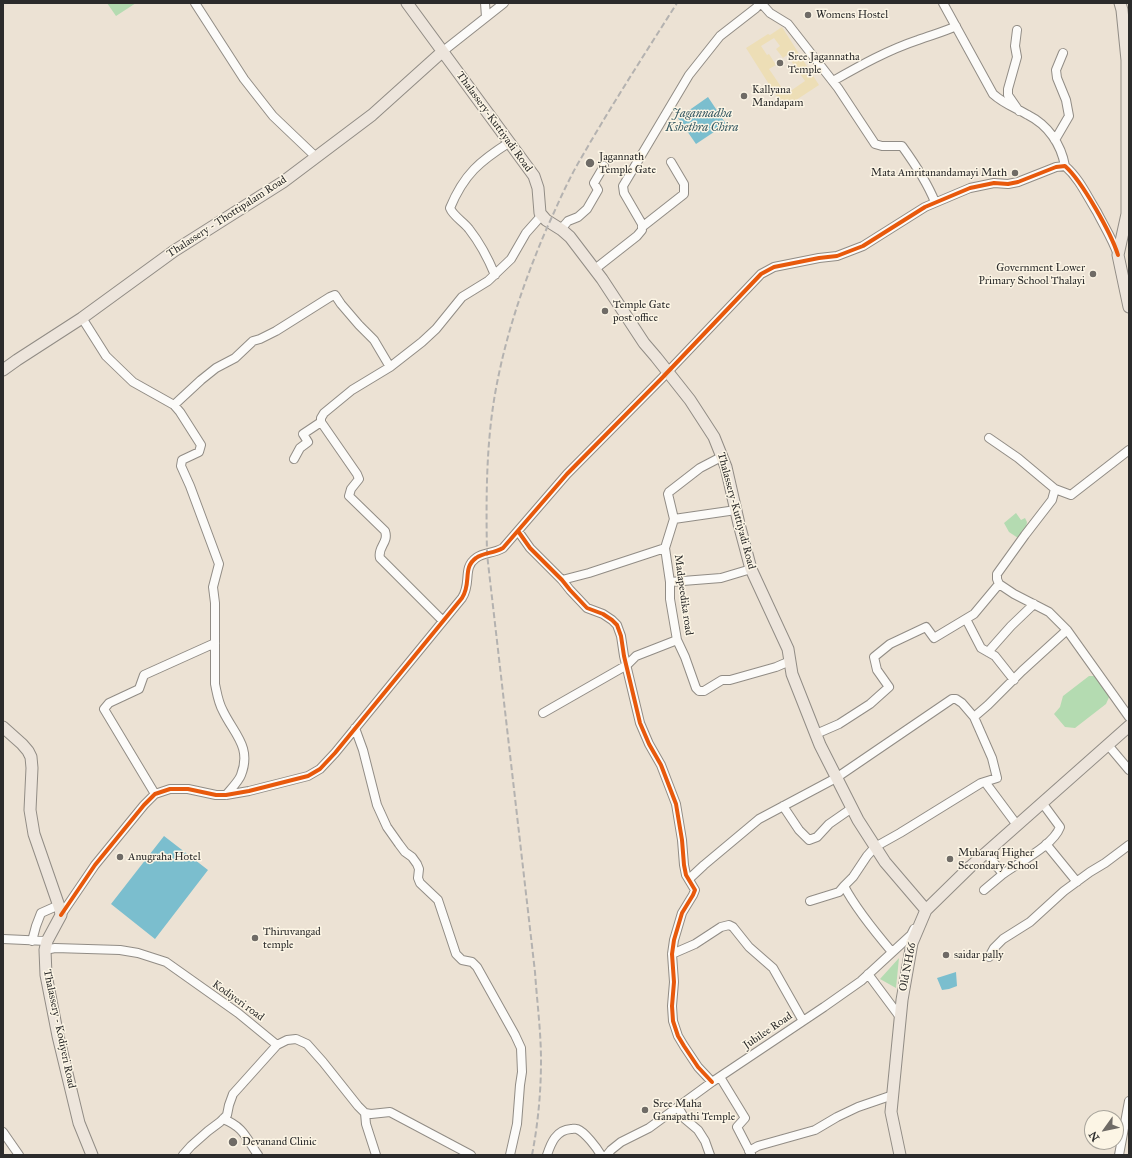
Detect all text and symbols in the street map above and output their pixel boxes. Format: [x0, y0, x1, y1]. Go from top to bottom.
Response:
place label: Womens Hostel [816, 8, 888, 22]
marker: Womens Hostel [803, 10, 813, 20]
place label: Sree Jagannatha Temple [788, 50, 860, 76]
marker: Sree Jagannatha Temple [775, 58, 785, 68]
street label: Thalassery-Kuttiyadi Road [453, 69, 535, 175]
place label: Kallyana Mandapam [752, 83, 803, 109]
marker: Kallyana Mandapam [739, 91, 749, 101]
water label: Jagannadha Kshethra Chira [666, 107, 738, 135]
place label: Jagannath Temple Gate [599, 150, 656, 176]
marker: Jagannath Temple Gate [584, 157, 596, 169]
place label: Mata Amritanandamayi Math [871, 166, 1007, 180]
marker: Mata Amritanandamayi Math [1010, 168, 1020, 178]
street label: Thalassery - Thottipalam Road [165, 173, 289, 261]
place label: Government Lower Primary School Thalayi [979, 261, 1085, 287]
marker: Government Lower Primary School Thalayi [1088, 269, 1098, 279]
place label: Temple Gate post office [613, 298, 670, 324]
marker: Temple Gate post office [600, 306, 610, 316]
street label: Thalassery-Kuttiyadi Road [714, 451, 758, 571]
street label: Madapeedika road [671, 554, 695, 636]
place label: Mubaraq Higher Secondary School [958, 846, 1038, 872]
place label: Anugraha Hotel [128, 850, 201, 864]
marker: Anugraha Hotel [115, 852, 125, 862]
marker: Mubaraq Higher Secondary School [945, 854, 955, 864]
place label: Thiruvangad temple [263, 925, 321, 951]
marker: Thiruvangad temple [250, 933, 260, 943]
street label: Old NH66 [897, 942, 919, 992]
place label: saidar pally [954, 948, 1003, 962]
marker: saidar pally [941, 950, 951, 960]
street label: Thalassery - Kodiyeri Road [40, 968, 78, 1090]
street label: Kodiyeri road [210, 978, 266, 1024]
street label: Jubilee Road [741, 1010, 795, 1052]
place label: Sree Maha Ganapathi Temple [653, 1097, 735, 1123]
marker: Sree Maha Ganapathi Temple [640, 1105, 650, 1115]
north arrow [1084, 1110, 1124, 1150]
text: N [1086, 1129, 1102, 1144]
place label: Devanand Clinic [242, 1135, 317, 1149]
marker: Devanand Clinic [227, 1136, 239, 1148]

